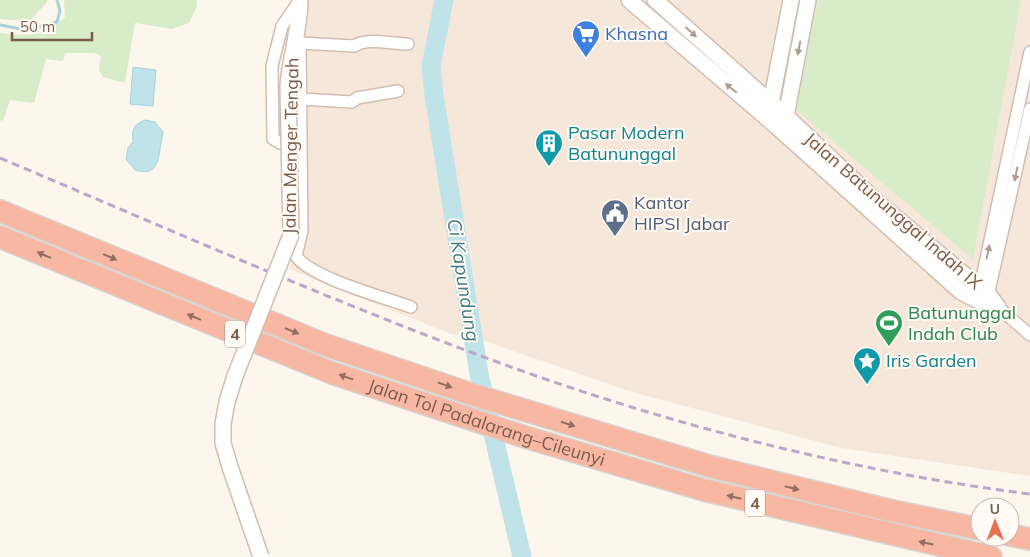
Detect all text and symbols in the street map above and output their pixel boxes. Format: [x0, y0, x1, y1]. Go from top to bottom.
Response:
scale bar [12, 10, 92, 42]
text: 50 m [20, 17, 55, 36]
supermarket icon: Khasna [571, 19, 601, 58]
place label: Khasna [605, 22, 668, 45]
one-way arrow [685, 27, 698, 38]
one-way arrow [794, 40, 802, 56]
street label: Jalan Menger Tengah [277, 57, 304, 235]
one-way arrow [725, 82, 738, 93]
place label: Pasar Modern Batununggal [568, 121, 684, 165]
street label: Jalan Batununggal Indah IX [800, 127, 987, 294]
building icon: Pasar Modern Batununggal [534, 128, 564, 167]
one-way arrow [1012, 166, 1020, 181]
place label: Kantor HIPSI Jabar [634, 191, 730, 235]
public building icon: Kantor HIPSI Jabar [600, 198, 630, 237]
water label: Ci Kapundung [442, 217, 486, 343]
one-way arrow [984, 244, 992, 259]
one-way arrow [36, 251, 51, 259]
one-way arrow [102, 253, 117, 261]
place label: Batununggal Indah Club [908, 301, 1016, 345]
sports icon: Batununggal Indah Club [874, 308, 904, 347]
one-way arrow [187, 313, 202, 321]
road number: 4 [225, 320, 245, 348]
one-way arrow [285, 328, 299, 336]
place icon: Iris Garden [852, 346, 882, 385]
place label: Iris Garden [886, 349, 977, 372]
one-way arrow [338, 373, 353, 380]
street label: Jalan Tol Padalarang–Cileunyi [365, 374, 608, 471]
one-way arrow [438, 382, 453, 390]
one-way arrow [561, 421, 576, 429]
one-way arrow [784, 484, 799, 492]
road number: 4 [745, 489, 765, 516]
one-way arrow [727, 493, 742, 501]
north arrow [970, 497, 1020, 547]
text: U [989, 500, 1000, 518]
one-way arrow [919, 539, 934, 547]

